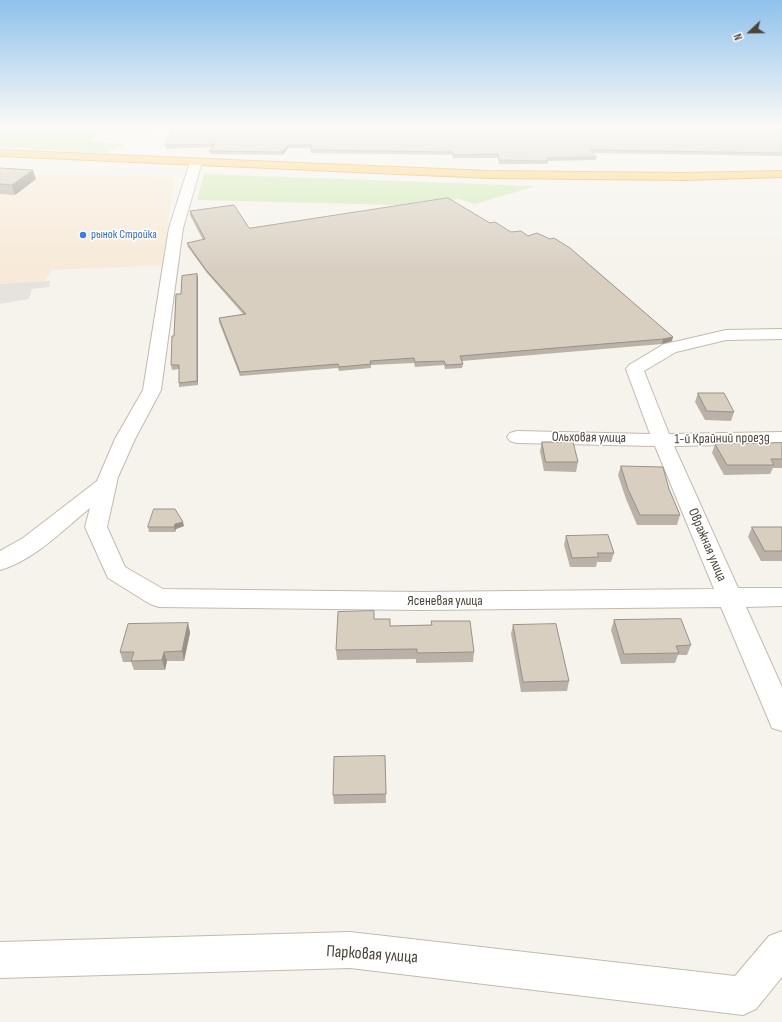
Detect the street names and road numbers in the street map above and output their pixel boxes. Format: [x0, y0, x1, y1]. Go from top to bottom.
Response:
street label: Ольховая улица [552, 429, 626, 447]
street label: 1-й Крайний проезд [674, 430, 770, 448]
street label: Овражная улица [684, 506, 730, 584]
street label: Ясеневая улица [407, 593, 483, 609]
street label: Парковая улица [326, 942, 418, 968]

